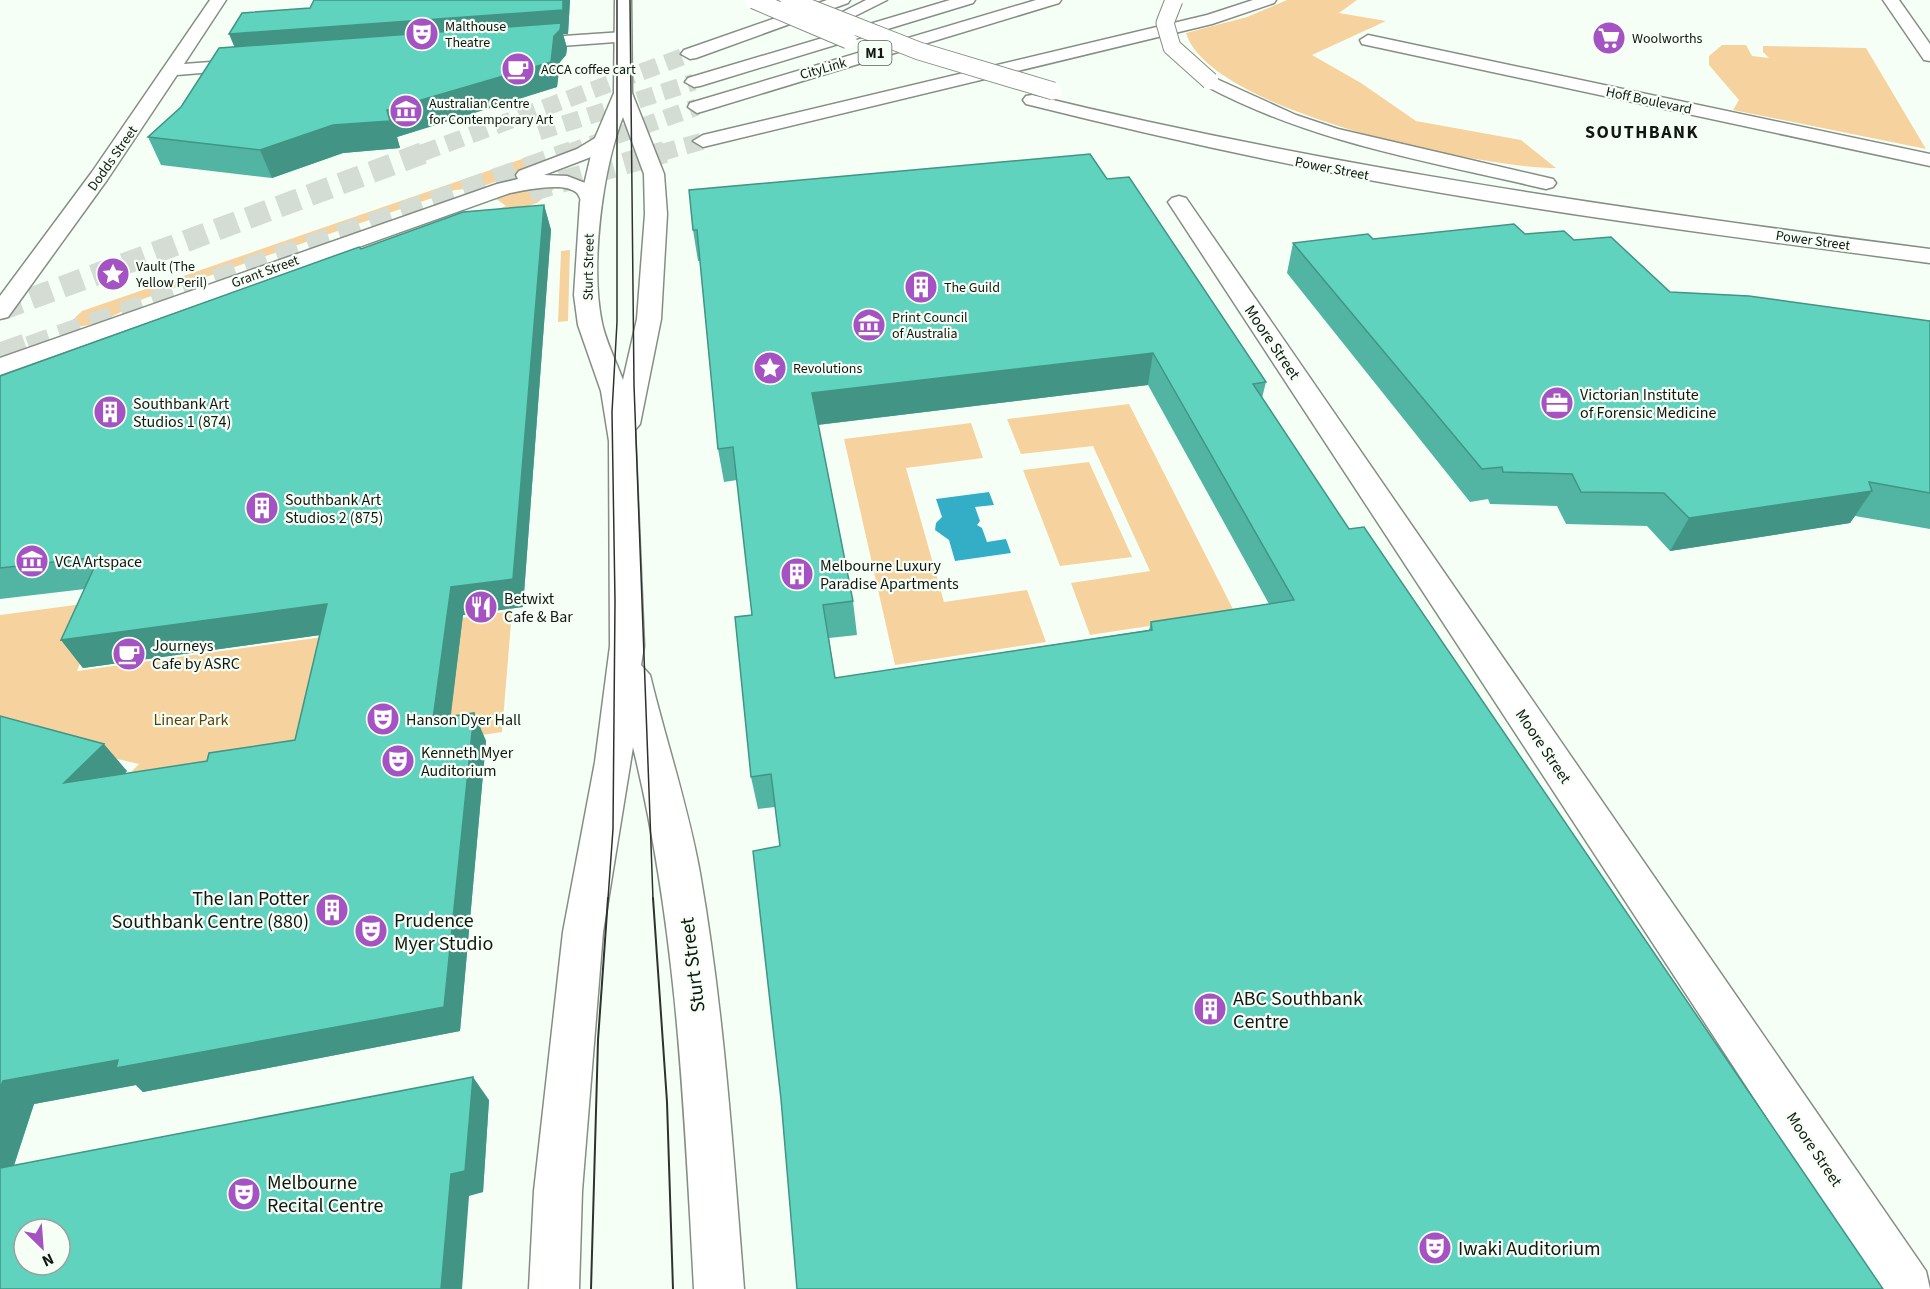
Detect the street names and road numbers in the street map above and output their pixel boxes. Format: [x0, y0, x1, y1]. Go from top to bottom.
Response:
road number: M1 [858, 41, 892, 65]
street label: CityLink [798, 53, 849, 85]
street label: Hoff Boulevard [1604, 82, 1694, 120]
street label: Dodds Street [83, 122, 143, 195]
street label: Power Street [1293, 152, 1371, 186]
street label: Power Street [1774, 226, 1852, 256]
street label: Sturt Street [578, 233, 600, 301]
street label: Grant Street [229, 250, 302, 293]
street label: Moore Street [1239, 301, 1306, 385]
street label: Moore Street [1510, 705, 1577, 789]
street label: Sturt Street [673, 915, 713, 1014]
street label: Moore Street [1781, 1108, 1848, 1192]

